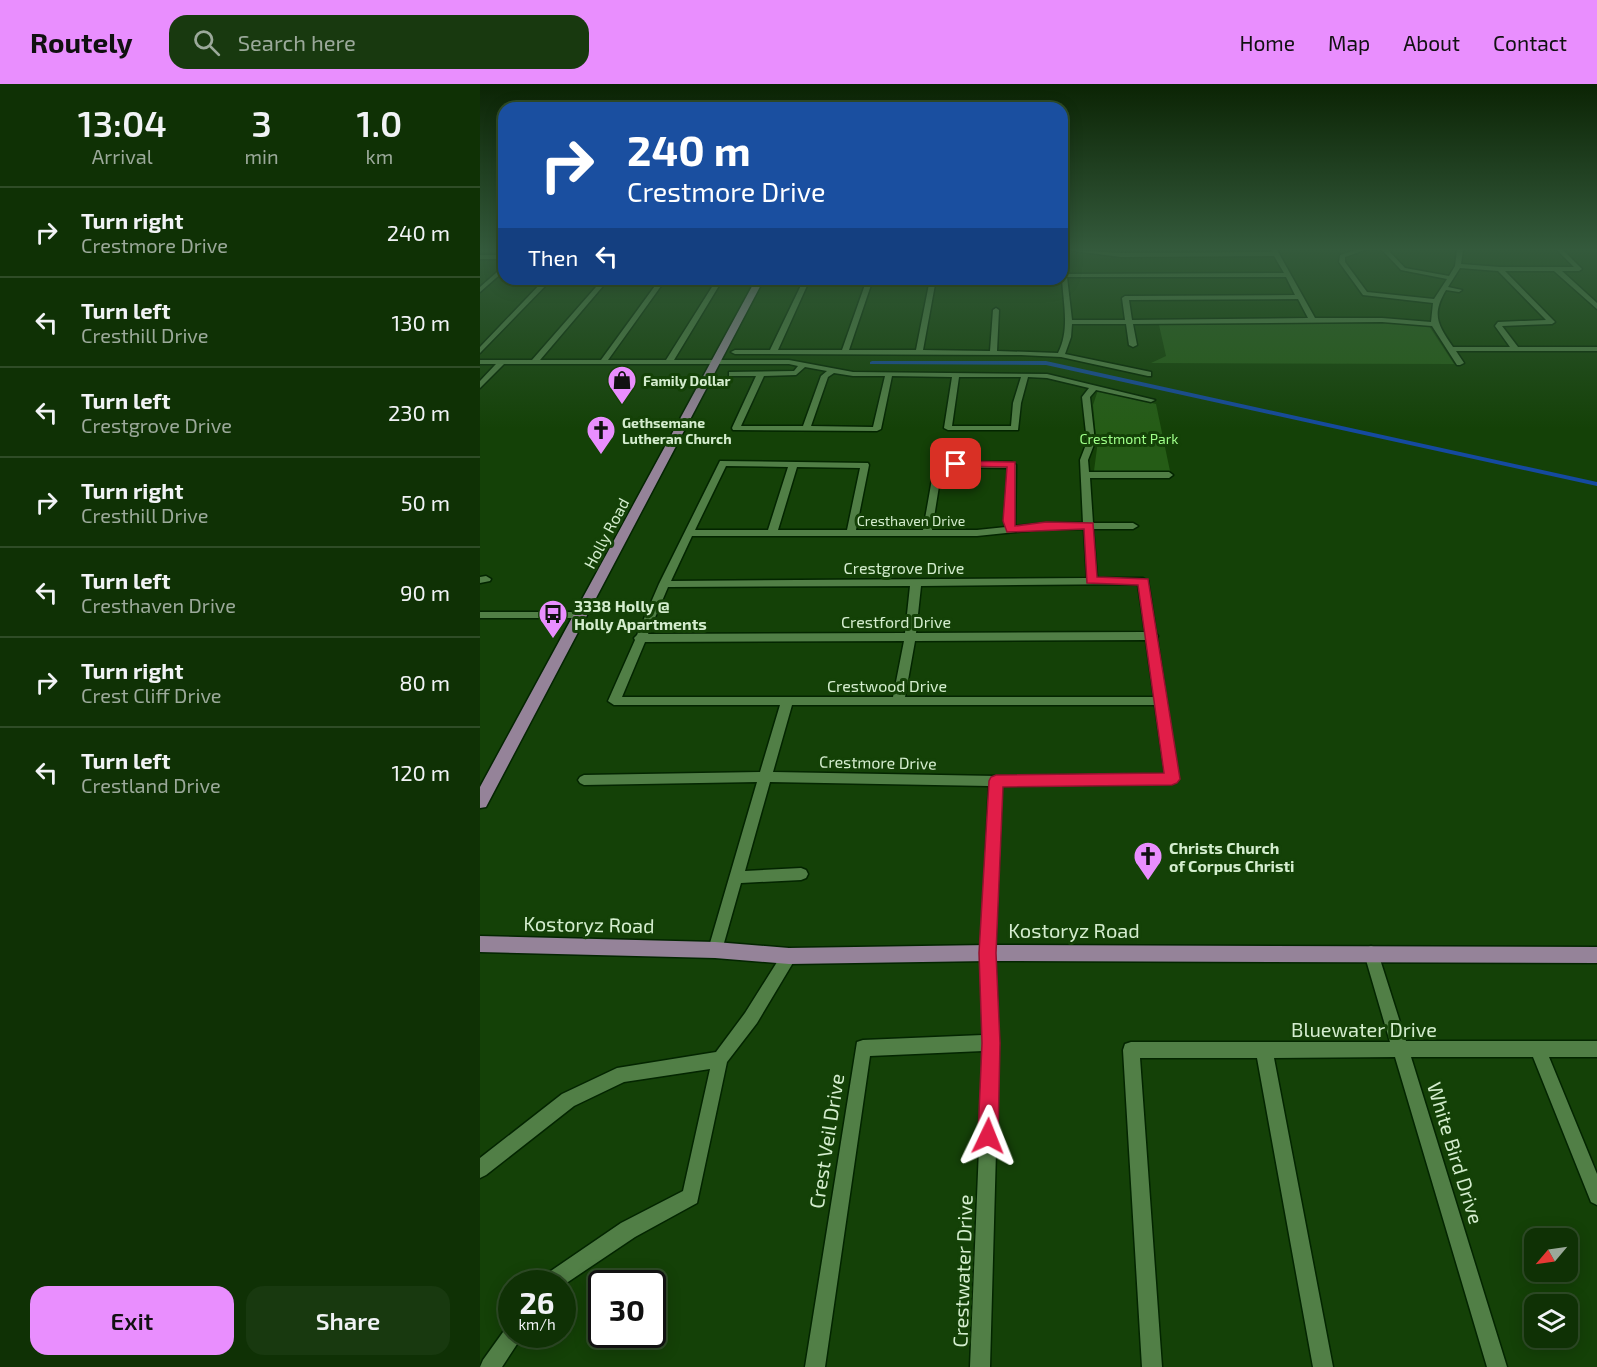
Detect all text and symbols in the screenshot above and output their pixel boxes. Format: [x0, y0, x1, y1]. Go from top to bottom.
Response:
search box [169, 15, 589, 69]
text: Routely [30, 25, 133, 59]
icon: search [190, 26, 223, 59]
text: Search here [238, 29, 356, 55]
text: Home [1239, 30, 1295, 55]
text: Map [1328, 30, 1370, 55]
text: About [1403, 30, 1460, 55]
text: Contact [1493, 30, 1567, 55]
text: 13:04 [78, 101, 167, 144]
text: 3 [251, 101, 272, 144]
text: 1.0 [356, 101, 402, 144]
text: 240 m [627, 124, 751, 174]
icon: right [528, 126, 606, 204]
text: Arrival [92, 144, 153, 168]
text: min [245, 144, 279, 168]
text: km [365, 144, 393, 168]
text: Crestmore Drive [627, 175, 825, 207]
text: Turn right [81, 207, 183, 233]
icon: right [30, 216, 63, 249]
text: 240 m [387, 219, 450, 245]
text: Crestmore Drive [81, 233, 228, 257]
icon: left [590, 240, 623, 273]
text: Then [528, 244, 578, 270]
text: Turn left [81, 297, 170, 323]
icon: left [30, 306, 63, 339]
text: 130 m [392, 309, 450, 335]
text: Cresthill Drive [81, 323, 209, 347]
shop icon: Family Dollar [606, 364, 638, 406]
place label: Family Dollar [643, 372, 731, 389]
text: Turn left [81, 387, 170, 413]
icon: left [30, 396, 63, 429]
text: 230 m [388, 399, 450, 425]
text: Crestgrove Drive [81, 413, 232, 437]
church icon: Gethsemane Lutheran Church [585, 414, 617, 456]
place label: Gethsemane Lutheran Church [622, 414, 732, 447]
park label: Crestmont Park [1080, 430, 1178, 447]
pin [930, 438, 981, 489]
icon: arrive [939, 447, 972, 480]
text: Turn right [81, 477, 183, 503]
icon: right [30, 486, 63, 519]
text: 50 m [401, 489, 450, 515]
street label: Holly Road [579, 494, 633, 572]
text: Cresthill Drive [81, 503, 209, 527]
street label: Cresthaven Drive [857, 512, 965, 529]
street label: Crestgrove Drive [844, 558, 964, 577]
text: Turn left [81, 567, 170, 593]
icon: left [30, 576, 63, 609]
text: 90 m [400, 579, 450, 605]
text: Cresthaven Drive [81, 593, 236, 617]
place label: 3338 Holly @ Holly Apartments [574, 596, 707, 634]
bus stop icon: 3338 Holly @ Holly Apartments [537, 598, 569, 640]
street label: Crestford Drive [841, 612, 951, 631]
text: Turn right [81, 657, 183, 683]
icon: right [30, 666, 63, 699]
text: 80 m [399, 669, 450, 695]
street label: Crestwood Drive [827, 676, 947, 695]
text: Crest Cliff Drive [81, 683, 222, 707]
text: Turn left [81, 747, 170, 773]
street label: Crestmore Drive [819, 751, 937, 773]
icon: left [30, 756, 63, 789]
text: 120 m [391, 759, 450, 785]
text: Crestland Drive [81, 773, 221, 797]
place label: Christs Church of Corpus Christi [1169, 838, 1295, 875]
church icon: Christs Church of Corpus Christi [1132, 840, 1164, 882]
street label: Kostoryz Road [523, 911, 655, 937]
street label: Kostoryz Road [1008, 918, 1140, 942]
street label: Bluewater Drive [1291, 1017, 1437, 1041]
street label: Crest Veil Drive [803, 1072, 849, 1210]
street label: White Bird Drive [1423, 1079, 1489, 1227]
position arrow [956, 1104, 1020, 1168]
street label: Crestwater Drive [947, 1194, 977, 1348]
north arrow [1524, 1228, 1578, 1282]
map controls [1524, 1228, 1578, 1348]
speed limit sign: 30 [588, 1270, 666, 1348]
text: 26 [519, 1284, 555, 1320]
button: Exit [30, 1286, 234, 1355]
button: Share [246, 1286, 450, 1355]
button: layers [1524, 1294, 1578, 1348]
text: km/h [518, 1315, 556, 1333]

